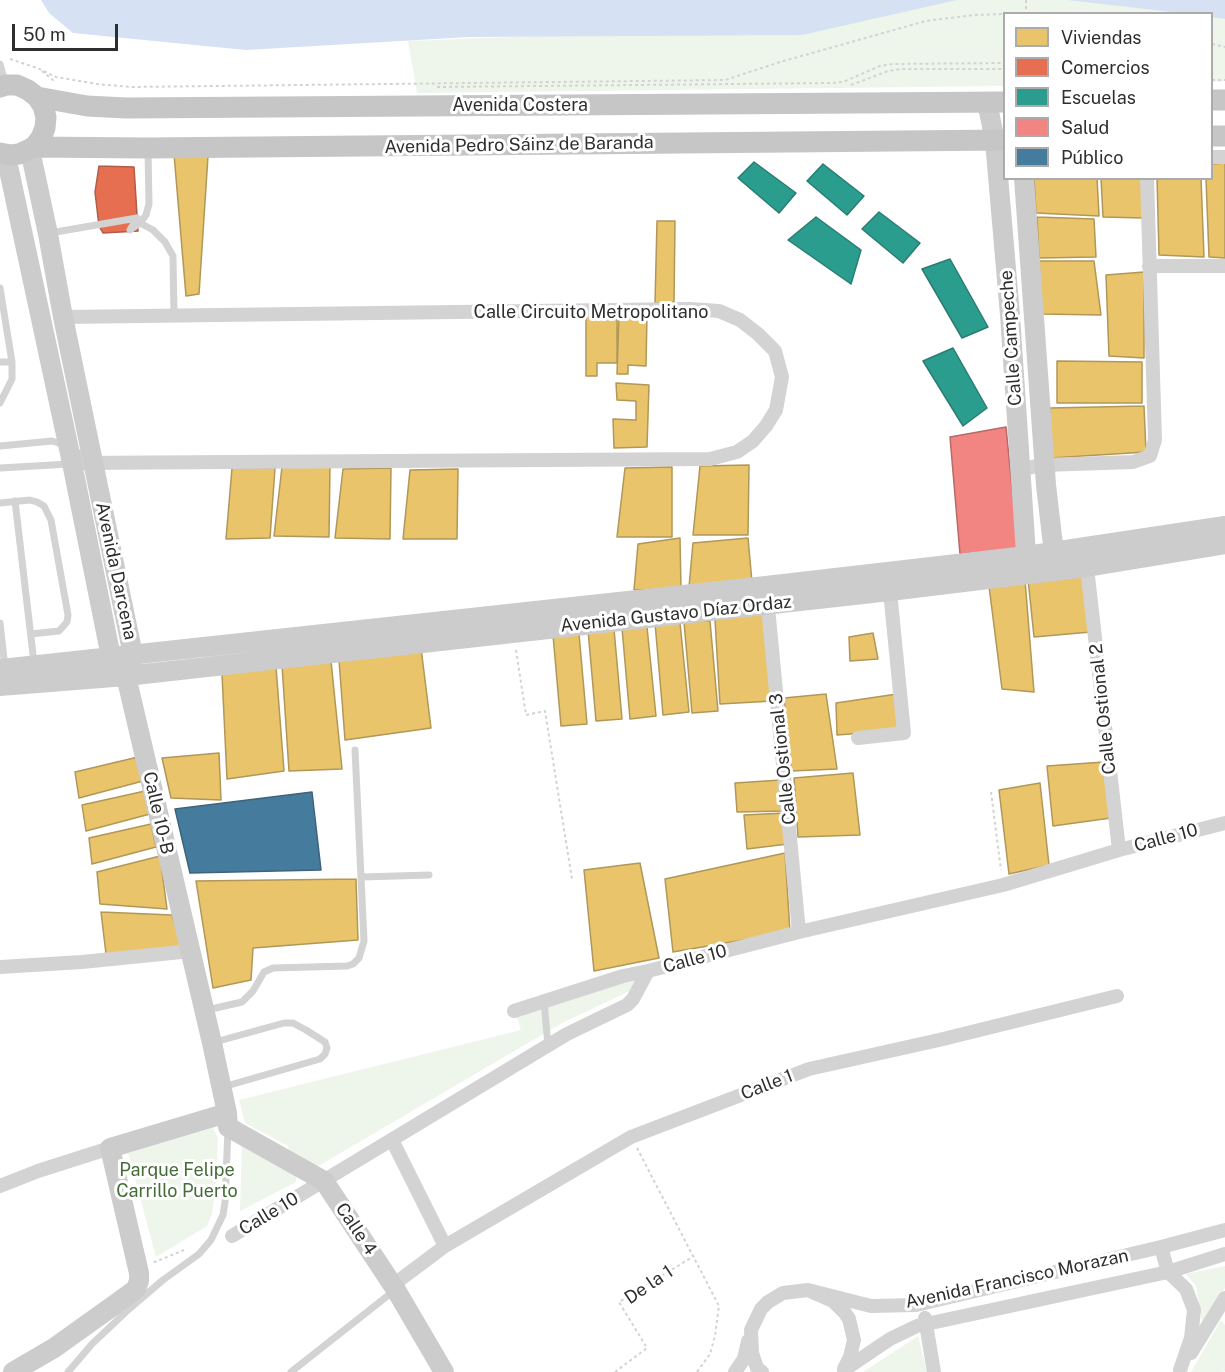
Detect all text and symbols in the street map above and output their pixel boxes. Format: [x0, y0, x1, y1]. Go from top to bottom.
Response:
scale bar [15, 12, 122, 50]
legend [1003, 12, 1213, 180]
text: 50 m [23, 24, 66, 45]
text: Viviendas [1061, 27, 1141, 48]
text: Comercios [1061, 57, 1150, 78]
text: Escuelas [1061, 87, 1136, 108]
street label: Avenida Costera [452, 94, 588, 116]
text: Salud [1061, 117, 1109, 138]
street label: Avenida Pedro Sáinz de Baranda [384, 132, 654, 158]
text: Público [1061, 147, 1123, 168]
street label: Calle Campeche [995, 269, 1027, 407]
street label: Calle Circuito Metropolitano [474, 301, 708, 323]
street label: Avenida Darcena [91, 500, 141, 642]
street label: Avenida Gustavo Díaz Ordaz [559, 591, 793, 637]
street label: Calle Ostional 2 [1085, 642, 1121, 776]
street label: Calle Ostional 3 [765, 692, 801, 826]
street label: Calle 10-B [138, 770, 178, 856]
street label: Calle 10 [1132, 819, 1200, 857]
street label: Calle 10 [661, 940, 729, 978]
street label: Calle 1 [738, 1065, 796, 1105]
park label: Parque Felipe Carrillo Puerto [116, 1159, 238, 1202]
street label: Calle 10 [235, 1188, 303, 1240]
street label: Calle 4 [331, 1199, 381, 1259]
street label: Avenida Francisco Morazan [903, 1245, 1131, 1313]
street label: De la 1 [621, 1261, 677, 1309]

